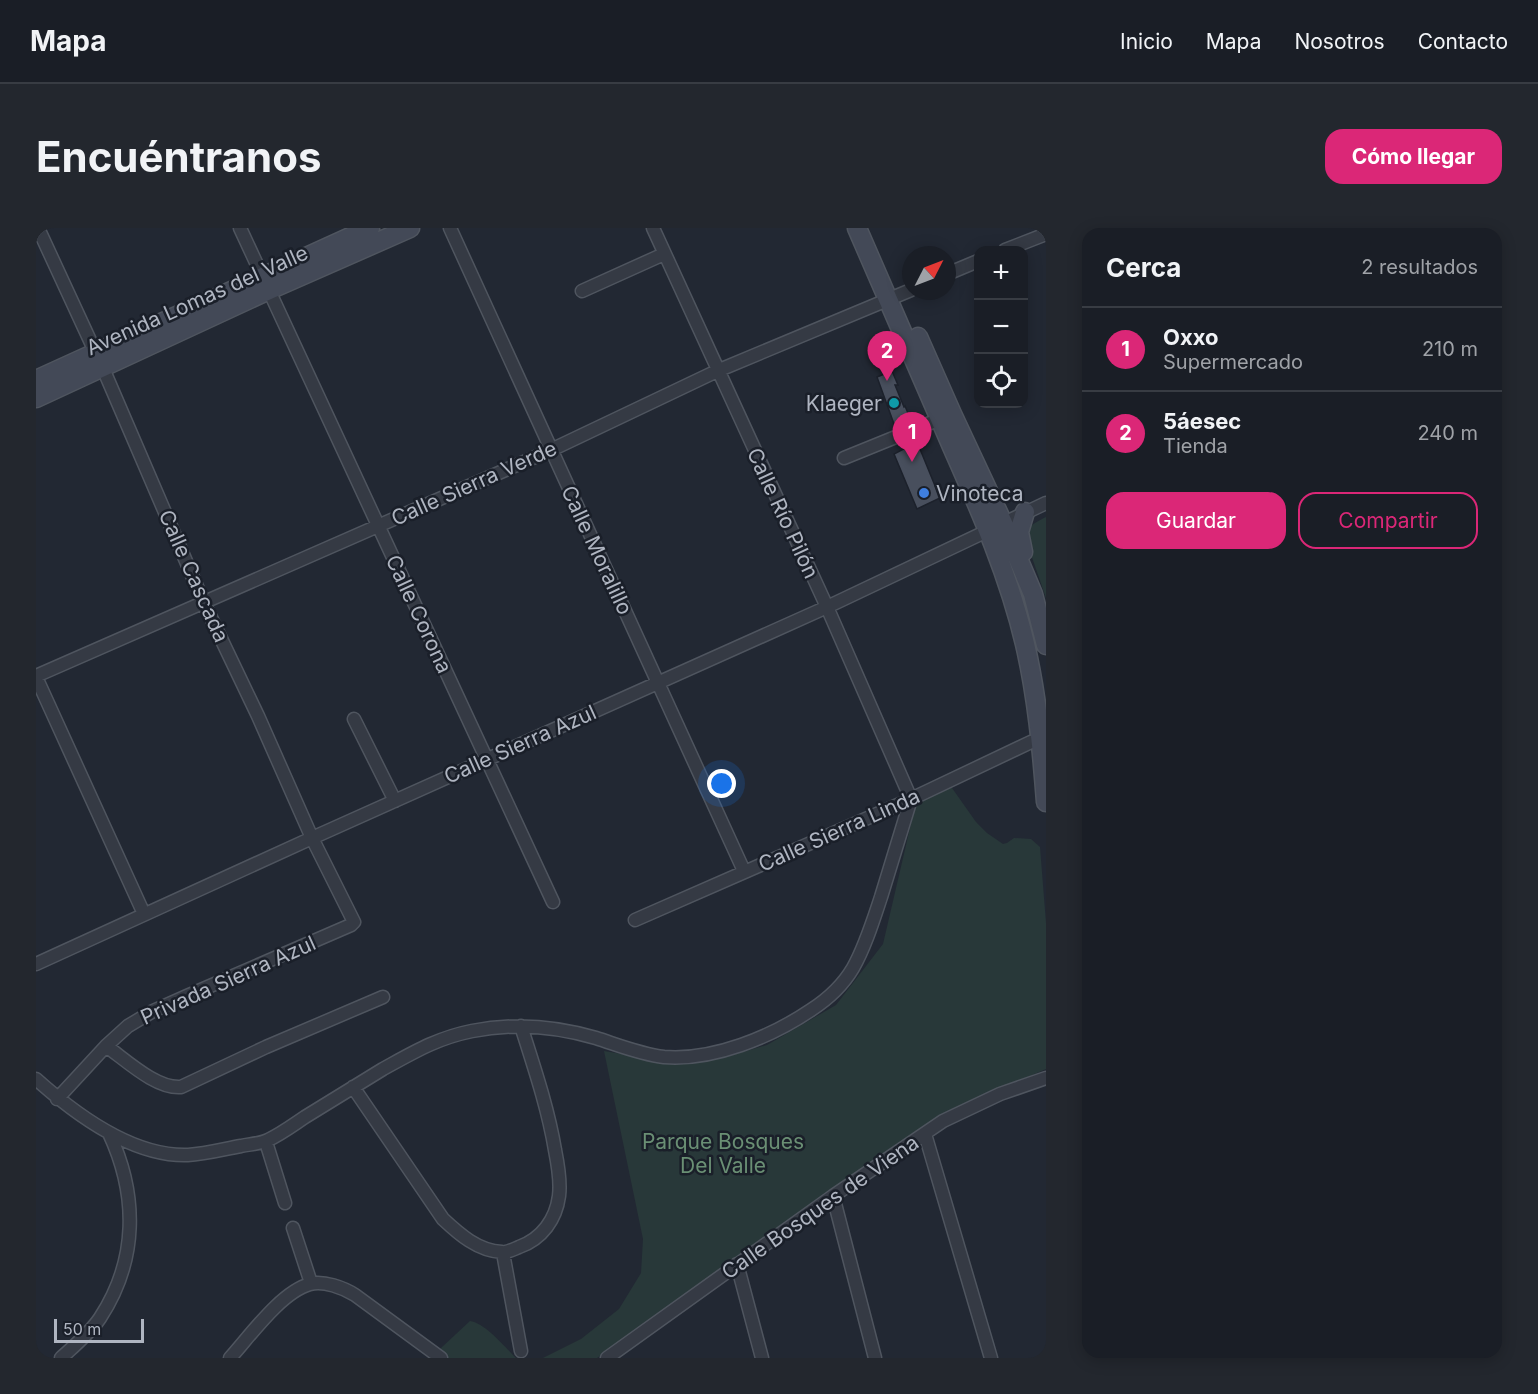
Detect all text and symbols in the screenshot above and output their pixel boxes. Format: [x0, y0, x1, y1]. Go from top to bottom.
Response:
text: Mapa [30, 24, 107, 58]
text: Inicio [1120, 29, 1173, 54]
text: Mapa [1206, 29, 1261, 54]
text: Nosotros [1294, 29, 1385, 54]
text: Contacto [1418, 29, 1508, 54]
button: Cómo llegar [1325, 129, 1502, 184]
text: Encuéntranos [36, 131, 321, 182]
street label: Avenida Lomas del Valle [82, 240, 312, 360]
north arrow [902, 246, 956, 300]
map controls [974, 246, 1028, 408]
button: + [974, 246, 1028, 300]
text: Cerca [1106, 252, 1181, 283]
text: 2 resultados [1361, 255, 1478, 279]
button: − [974, 300, 1028, 354]
text: Oxxo [1163, 324, 1219, 350]
pin: 2 [868, 332, 906, 381]
text: 1 [1121, 337, 1130, 361]
text: 210 m [1422, 337, 1478, 361]
text: Supermercado [1163, 350, 1303, 374]
button: locate [974, 354, 1028, 408]
place label: Klaeger [806, 391, 882, 416]
marker: Klaeger [887, 396, 901, 410]
text: 5áesec [1163, 408, 1241, 434]
pin: 1 [892, 412, 932, 462]
text: 2 [1119, 421, 1132, 445]
text: 240 m [1417, 421, 1478, 445]
text: Tienda [1163, 434, 1228, 458]
street label: Calle Sierra Verde [387, 435, 561, 531]
street label: Calle Río Pilón [742, 444, 824, 582]
street label: Calle Moralillo [556, 481, 638, 619]
place label: Vinoteca [936, 481, 1023, 506]
marker: Vinoteca [917, 486, 931, 500]
button: Guardar [1106, 492, 1286, 549]
button: Compartir [1298, 492, 1478, 549]
street label: Calle Cascada [154, 506, 234, 646]
street label: Calle Corona [381, 551, 457, 677]
street label: Calle Sierra Azul [440, 699, 600, 789]
your location [707, 769, 736, 798]
street label: Calle Sierra Linda [754, 783, 924, 877]
street label: Privada Sierra Azul [137, 930, 319, 1030]
park label: Parque Bosques Del Valle [642, 1129, 804, 1178]
street label: Calle Bosques de Viena [717, 1130, 923, 1284]
scale bar [54, 1316, 144, 1344]
text: 50 m [63, 1319, 101, 1339]

